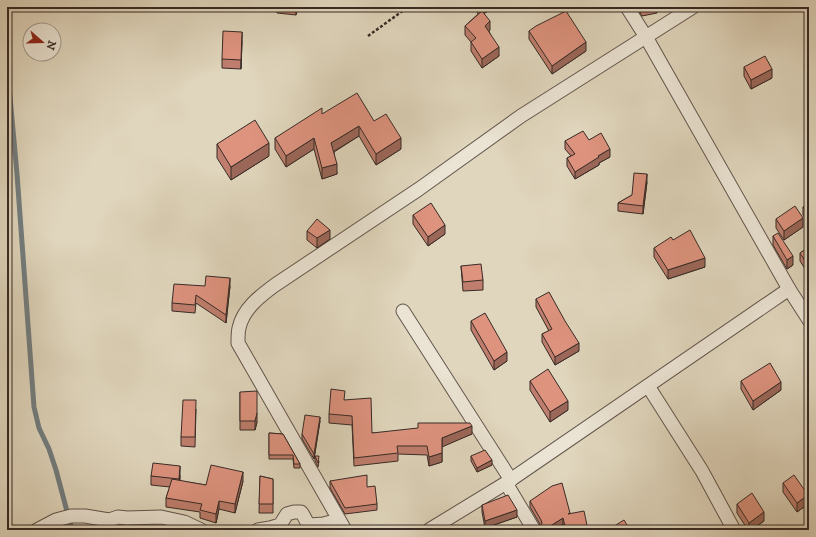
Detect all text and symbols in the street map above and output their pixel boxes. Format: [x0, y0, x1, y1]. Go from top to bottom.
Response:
north arrow [22, 22, 62, 62]
text: N [42, 38, 59, 52]

